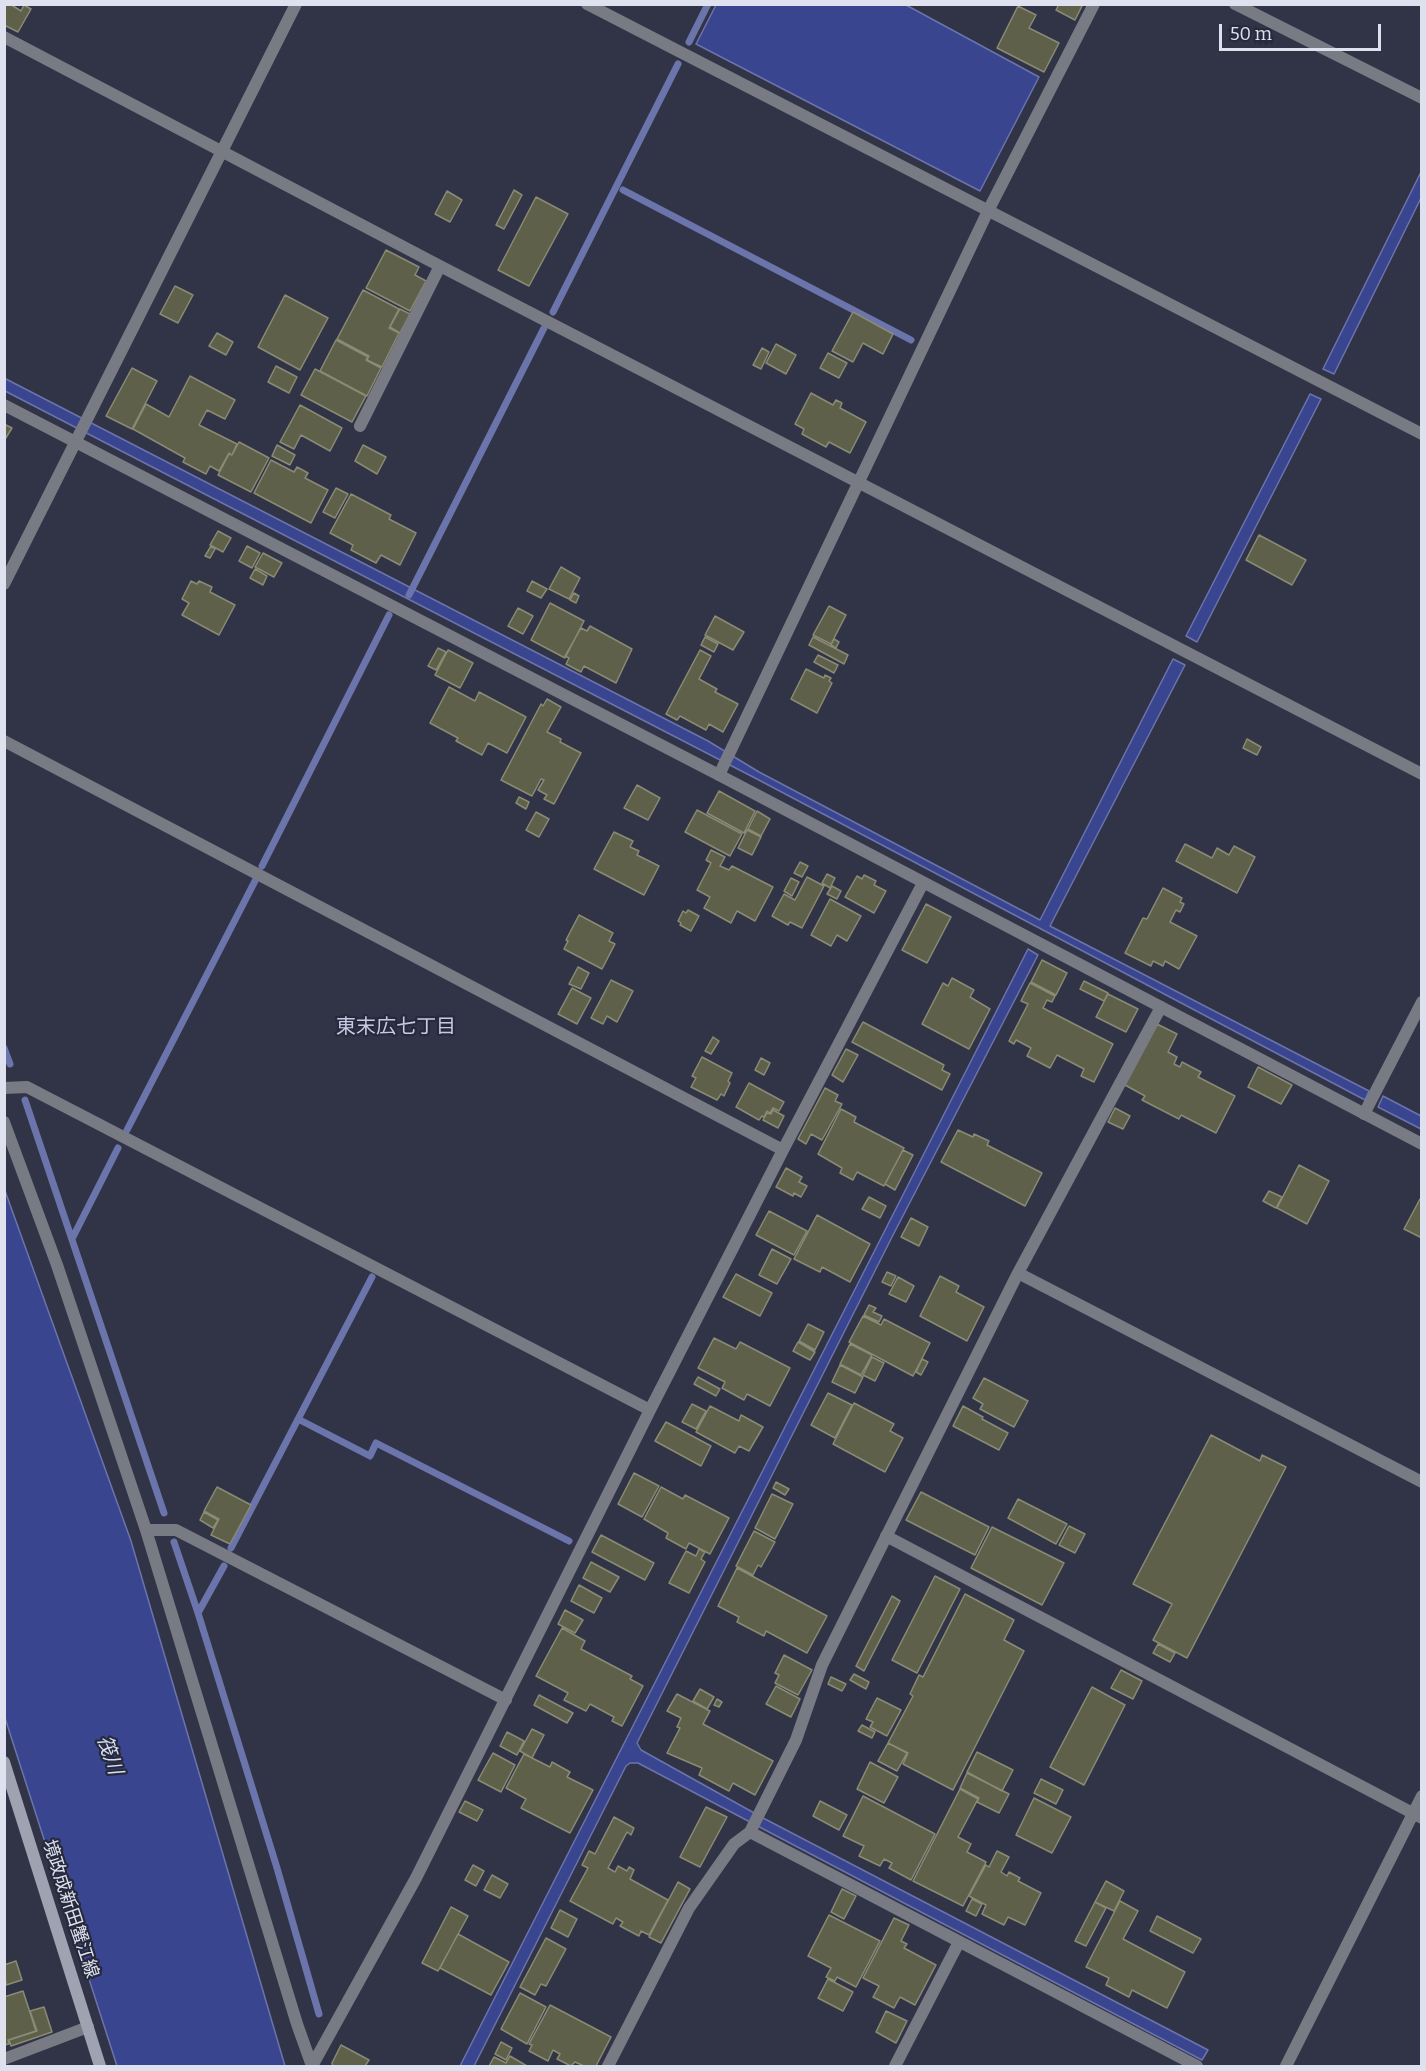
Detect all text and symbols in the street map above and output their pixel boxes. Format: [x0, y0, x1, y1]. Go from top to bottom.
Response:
scale bar [1222, 12, 1384, 50]
text: 50 m [1230, 23, 1272, 45]
district label: 東末広七丁目 [336, 1015, 456, 1039]
water label: 筏川 [91, 1732, 127, 1778]
street label: 境政成新田蟹江線 [37, 1837, 103, 1981]

